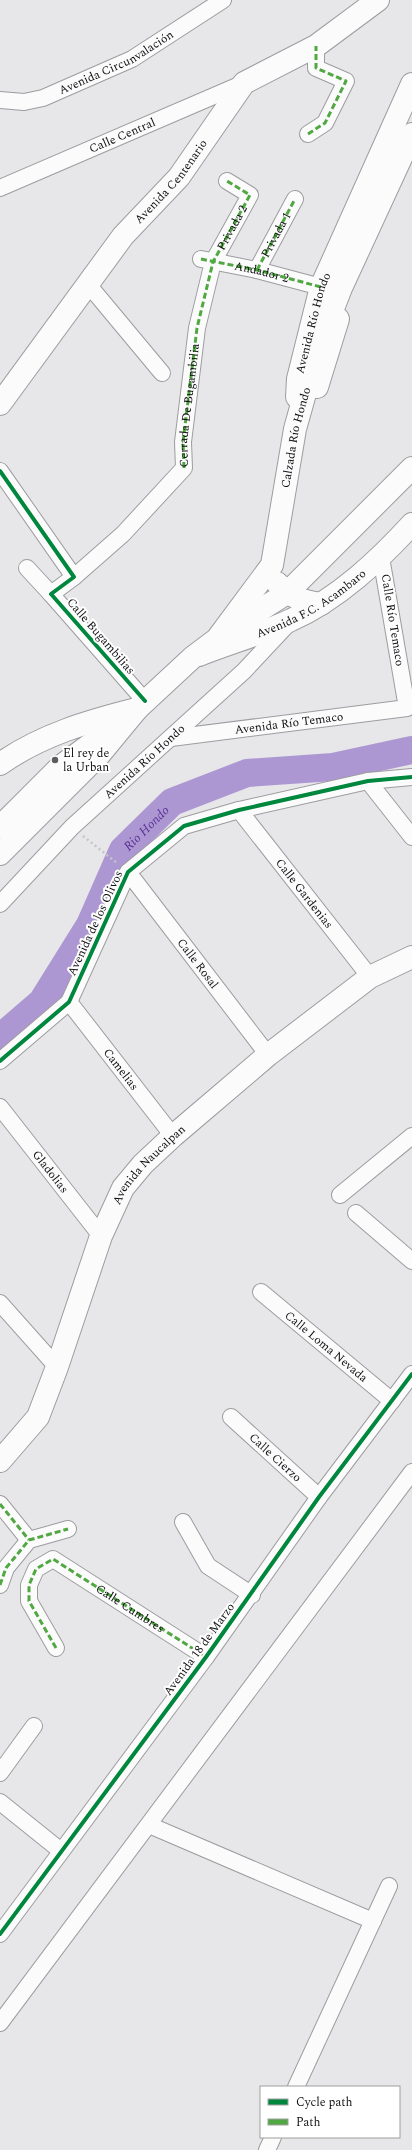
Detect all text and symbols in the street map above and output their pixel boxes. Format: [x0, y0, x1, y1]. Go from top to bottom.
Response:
street label: Avenida Circunvalación [56, 25, 178, 100]
street label: Calle Central [86, 113, 159, 159]
street label: Avenida Centenario [130, 135, 212, 228]
street label: Privada 2 [212, 202, 253, 254]
street label: Privada 1 [256, 209, 296, 261]
street label: Andador 2 [233, 257, 291, 288]
street label: Avenida Río Hondo [291, 269, 336, 376]
street label: Cerrada De Bugambilia [174, 342, 205, 468]
street label: Calzada Río Hondo [276, 385, 316, 490]
street label: Avenida F.C. Acambaro [254, 565, 371, 643]
street label: Calle Río Temaco [376, 573, 409, 668]
street label: Calle Bugambilias [62, 594, 139, 679]
street label: Avenida Río Temaco [234, 707, 345, 740]
street label: Avenida Río Hondo [100, 720, 190, 804]
place label: El rey de la Urban [63, 744, 109, 777]
marker: El rey de la Urban [50, 755, 60, 765]
water label: Rio Hondo [119, 801, 174, 856]
street label: Calle Gardenias [270, 855, 338, 933]
street label: Avenida de los Olivos [63, 867, 128, 979]
street label: Calle Rosal [172, 934, 223, 993]
street label: Camelias [98, 1044, 143, 1095]
street label: Avenida Naucalpan [108, 1120, 190, 1208]
street label: Gladolias [27, 1146, 73, 1197]
street label: Calle Loma Nevada [280, 1306, 372, 1387]
street label: Calle Cierzo [244, 1429, 306, 1487]
street label: Calle Cumbres [92, 1580, 168, 1638]
street label: Avenida 18 de Marzo [159, 1599, 240, 1700]
legend [260, 2086, 400, 2138]
text: Cycle path [296, 2093, 353, 2112]
text: Path [296, 2113, 321, 2132]

